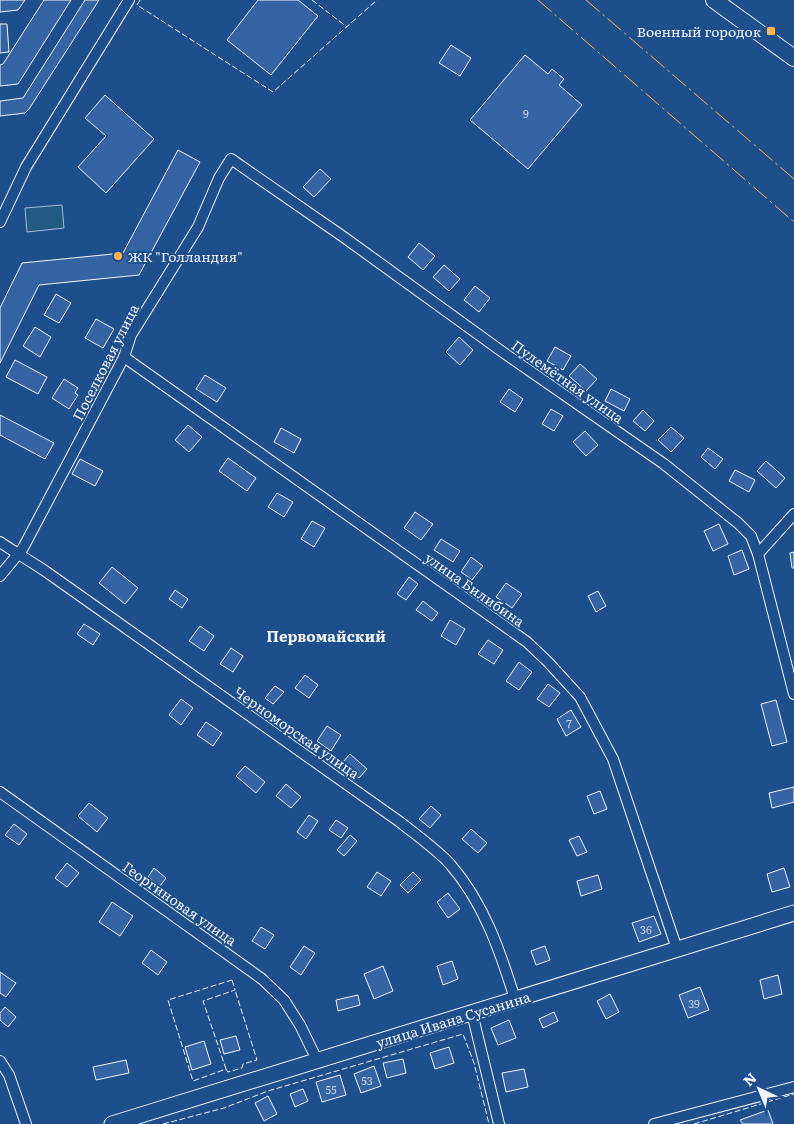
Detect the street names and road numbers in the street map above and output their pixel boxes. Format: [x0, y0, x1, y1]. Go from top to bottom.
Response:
street label: Поселковая улица [67, 300, 143, 424]
street label: Пулемётная улица [508, 335, 628, 428]
street label: улица Билибина [421, 547, 529, 631]
street label: Черноморская улица [230, 681, 364, 783]
street label: Георгиновая улица [119, 856, 241, 950]
street label: улица Ивана Сусанина [373, 986, 533, 1052]

